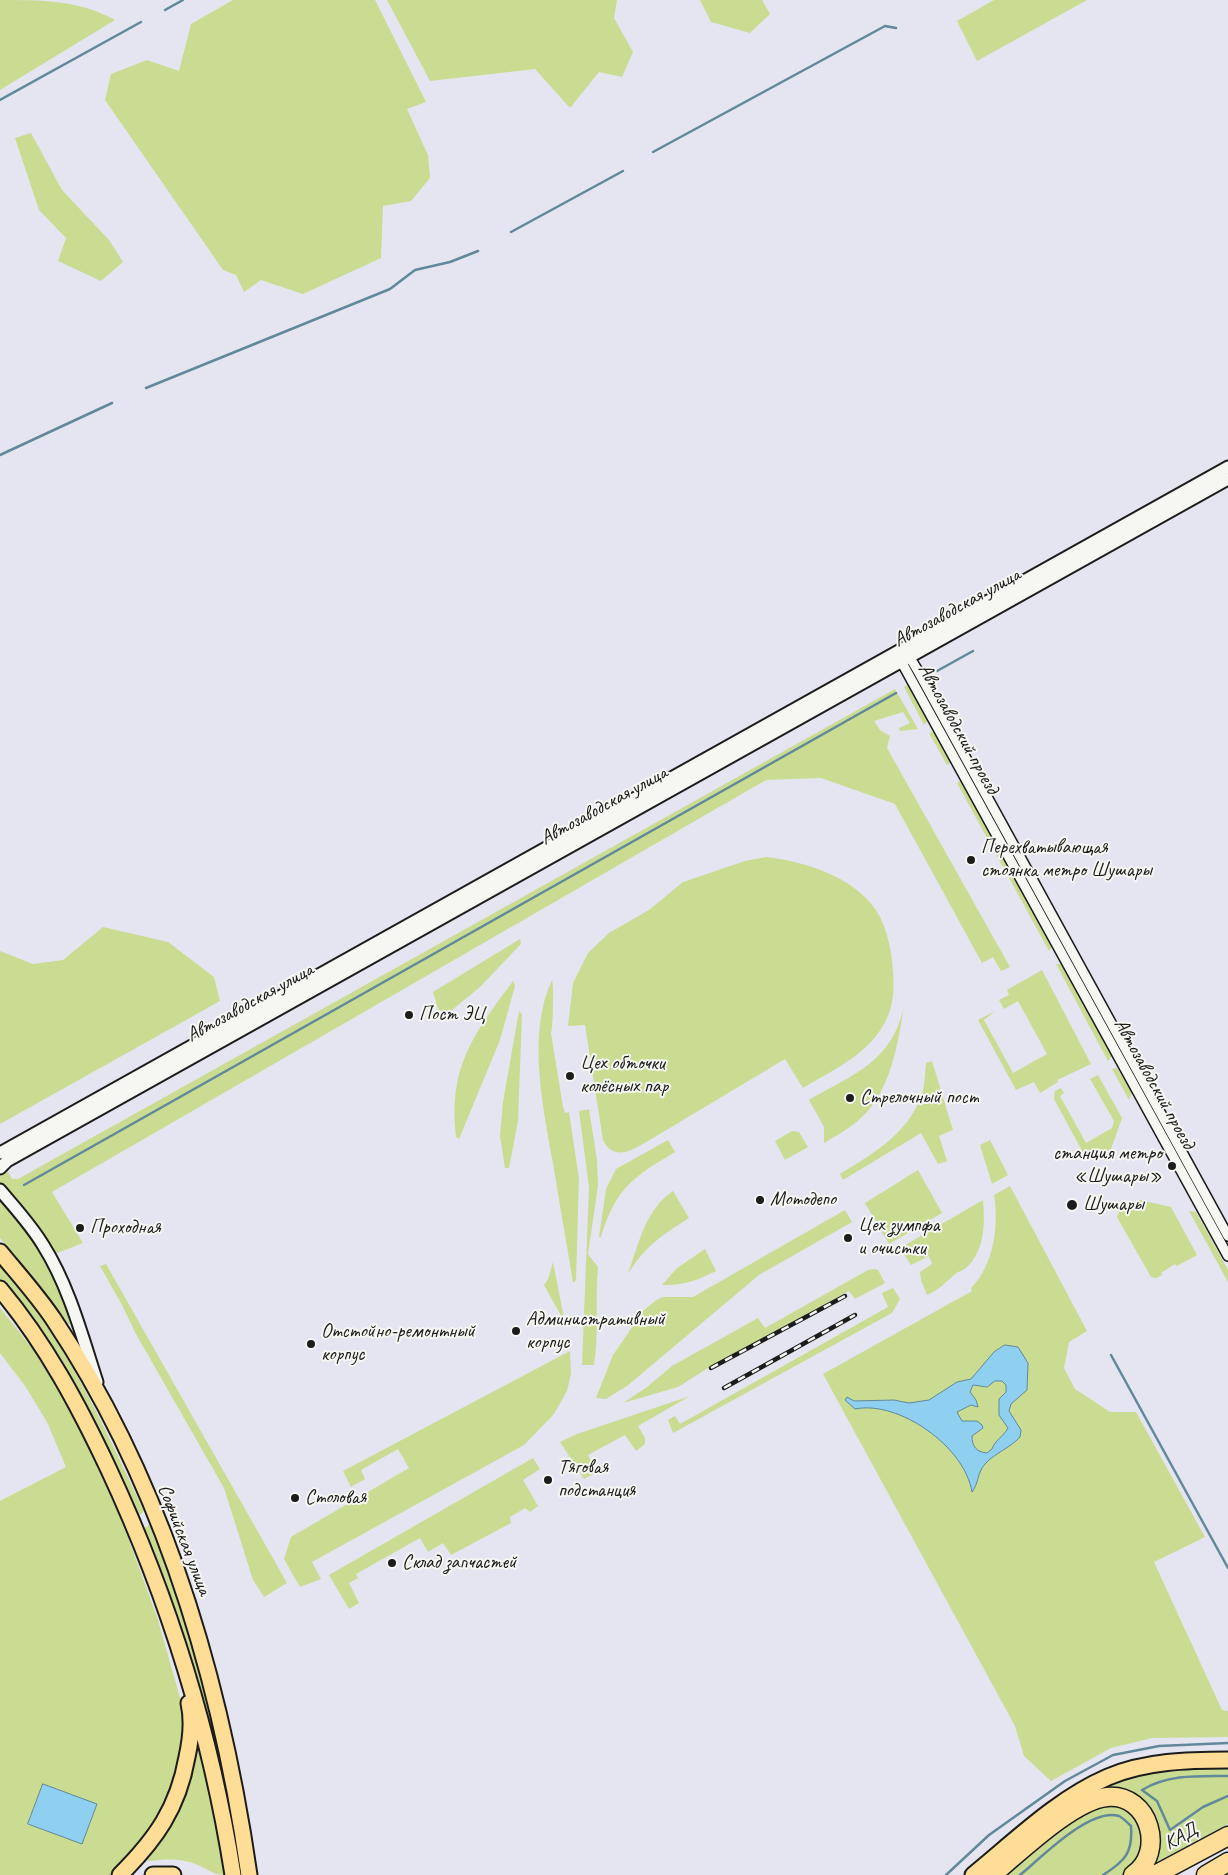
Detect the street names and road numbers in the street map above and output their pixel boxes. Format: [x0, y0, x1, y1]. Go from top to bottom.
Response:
street label: Автозаводская улица [889, 563, 1025, 653]
street label: Автозаводский проезд [912, 660, 1004, 798]
street label: Автозаводская улица [536, 761, 672, 851]
street label: Автозаводская улица [182, 958, 318, 1048]
street label: Автозаводский проезд [1108, 1015, 1200, 1153]
street label: Софийская улица [152, 1481, 216, 1599]
street label: КАД [1160, 1818, 1202, 1856]

